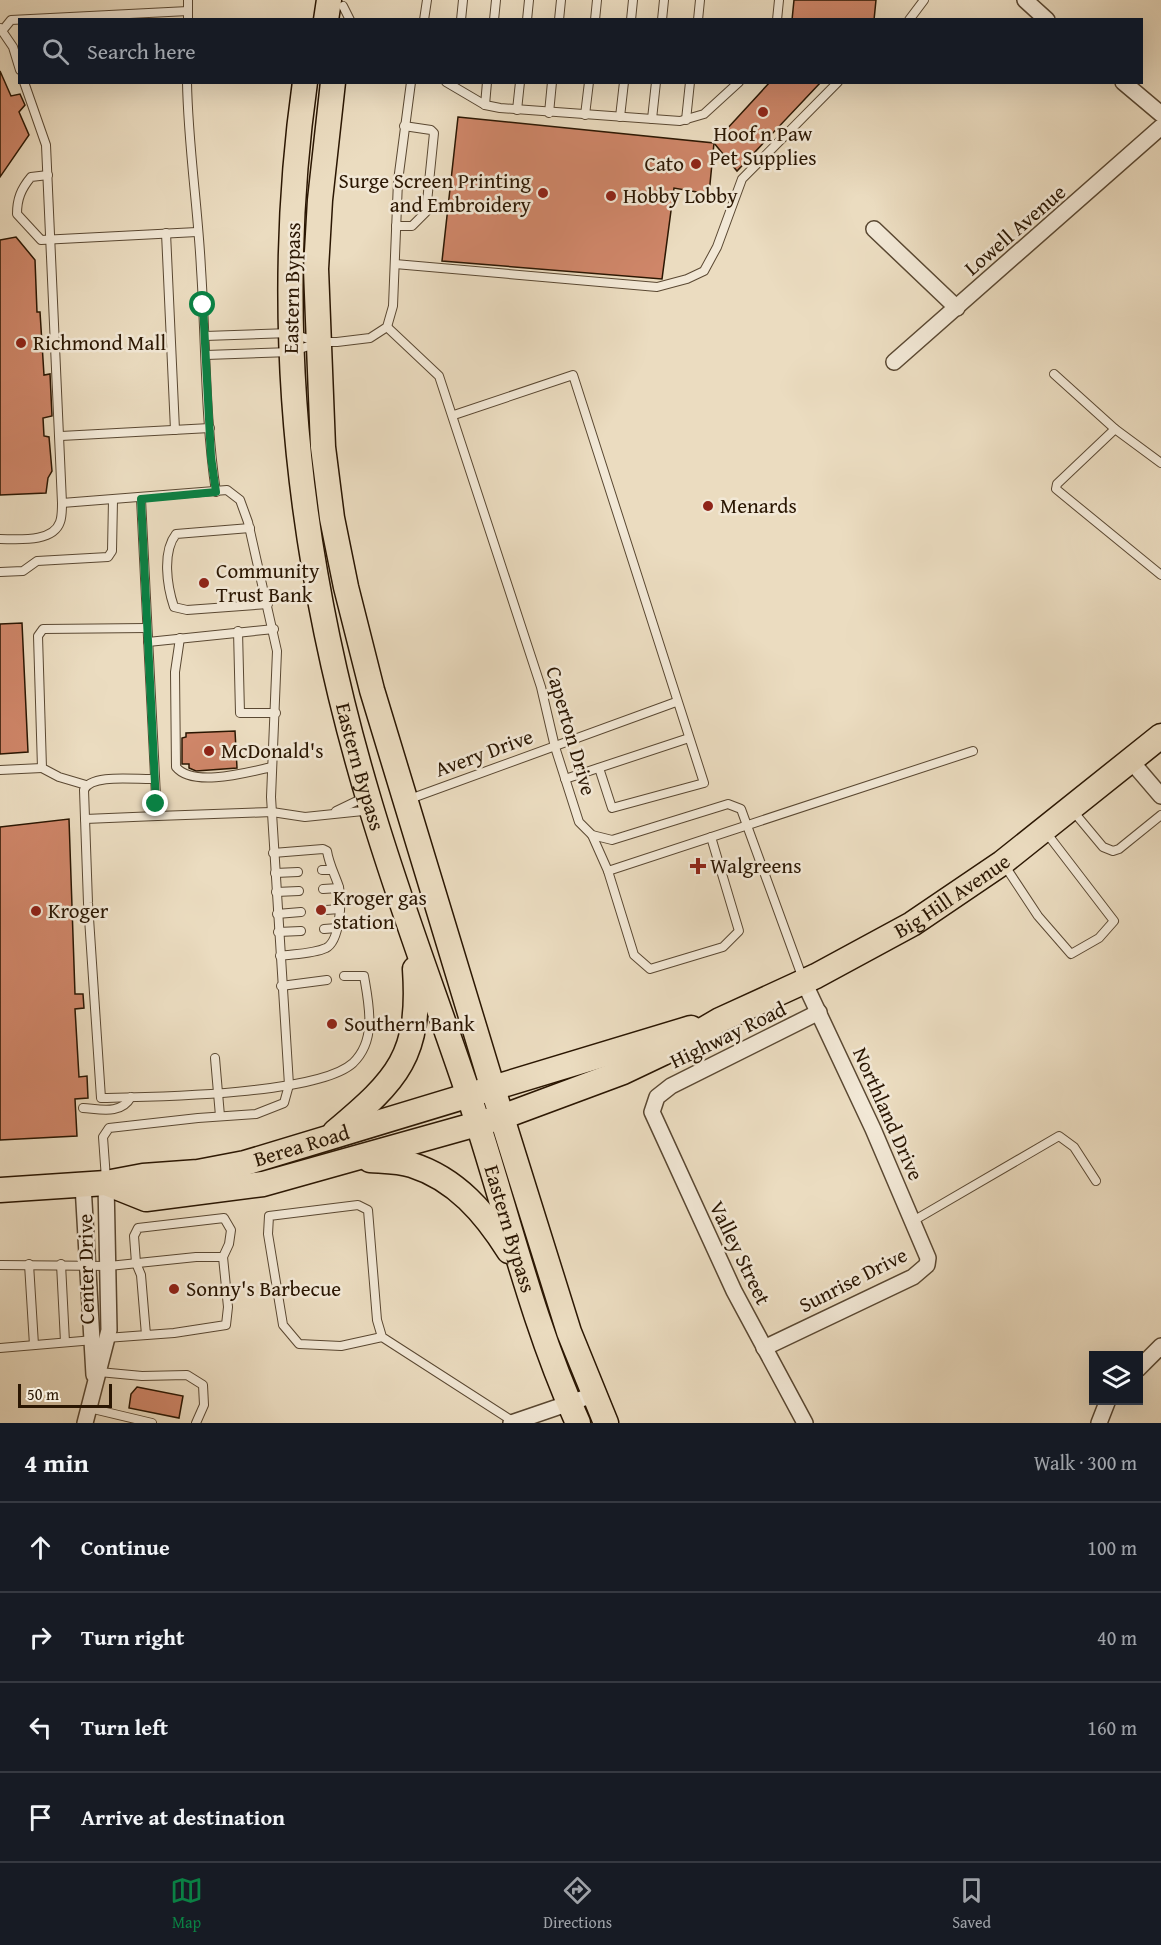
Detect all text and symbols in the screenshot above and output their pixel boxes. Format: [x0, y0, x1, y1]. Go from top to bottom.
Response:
search box [18, 18, 1143, 84]
icon: search [39, 35, 72, 68]
text: Search here [87, 35, 196, 67]
marker: Hoof n Paw Pet Supplies [756, 105, 770, 119]
place label: Hoof n Paw Pet Supplies [709, 118, 817, 173]
place label: Cato [645, 148, 684, 179]
marker: Cato [689, 157, 703, 171]
place label: Surge Screen Printing and Embroidery [339, 165, 532, 220]
street label: Lowell Avenue [957, 177, 1072, 283]
place label: Hobby Lobby [623, 180, 738, 211]
marker: Surge Screen Printing and Embroidery [536, 186, 550, 200]
marker: Hobby Lobby [604, 189, 618, 203]
street label: Eastern Bypass [275, 222, 308, 354]
route start [189, 291, 215, 317]
place label: Richmond Mall [33, 327, 166, 358]
marker: Richmond Mall [14, 336, 28, 350]
place label: Menards [720, 490, 797, 521]
marker: Menards [701, 499, 715, 513]
place label: Community Trust Bank [216, 555, 320, 610]
marker: Community Trust Bank [197, 576, 211, 590]
street label: Caperton Drive [538, 663, 605, 799]
street label: Eastern Bypass [328, 699, 393, 834]
street label: Avery Drive [430, 720, 537, 785]
place label: McDonald's [221, 735, 324, 766]
marker: McDonald's [202, 744, 216, 758]
route end [142, 790, 168, 816]
street label: Big Hill Avenue [888, 846, 1017, 946]
place label: Walgreens [710, 850, 801, 881]
marker: Walgreens [691, 859, 705, 873]
place label: Kroger gas station [333, 882, 427, 937]
place label: Kroger [48, 895, 109, 926]
marker: Kroger gas station [314, 903, 328, 917]
marker: Kroger [29, 904, 43, 918]
street label: Highway Road [665, 993, 792, 1076]
place label: Southern Bank [344, 1008, 475, 1039]
marker: Southern Bank [325, 1017, 339, 1031]
street label: Northland Drive [845, 1042, 932, 1185]
street label: Berea Road [250, 1116, 354, 1174]
street label: Eastern Bypass [477, 1161, 544, 1296]
street label: Valley Street [702, 1196, 779, 1311]
street label: Center Drive [69, 1213, 102, 1325]
street label: Sunrise Drive [793, 1239, 912, 1320]
place label: Sonny's Barbecue [186, 1273, 341, 1304]
marker: Sonny's Barbecue [167, 1282, 181, 1296]
map controls [1089, 1351, 1143, 1405]
button: layers [1089, 1351, 1143, 1405]
scale bar [18, 1381, 112, 1408]
text: 50 m [27, 1382, 59, 1406]
text: 4 min [24, 1443, 89, 1482]
text: Walk · 300 m [1034, 1448, 1137, 1477]
icon: ahead [24, 1531, 57, 1564]
text: Continue [81, 1531, 170, 1563]
text: 100 m [1087, 1533, 1137, 1562]
icon: right [24, 1621, 57, 1654]
text: Turn right [81, 1621, 184, 1653]
text: 40 m [1097, 1623, 1137, 1652]
icon: left [24, 1711, 57, 1744]
text: Turn left [81, 1711, 168, 1743]
text: 160 m [1087, 1713, 1137, 1742]
icon: arrive [24, 1801, 57, 1834]
text: Arrive at destination [81, 1801, 285, 1833]
tab: Map [170, 1874, 203, 1934]
tab: Directions [543, 1874, 612, 1934]
tab: Saved [952, 1874, 991, 1934]

